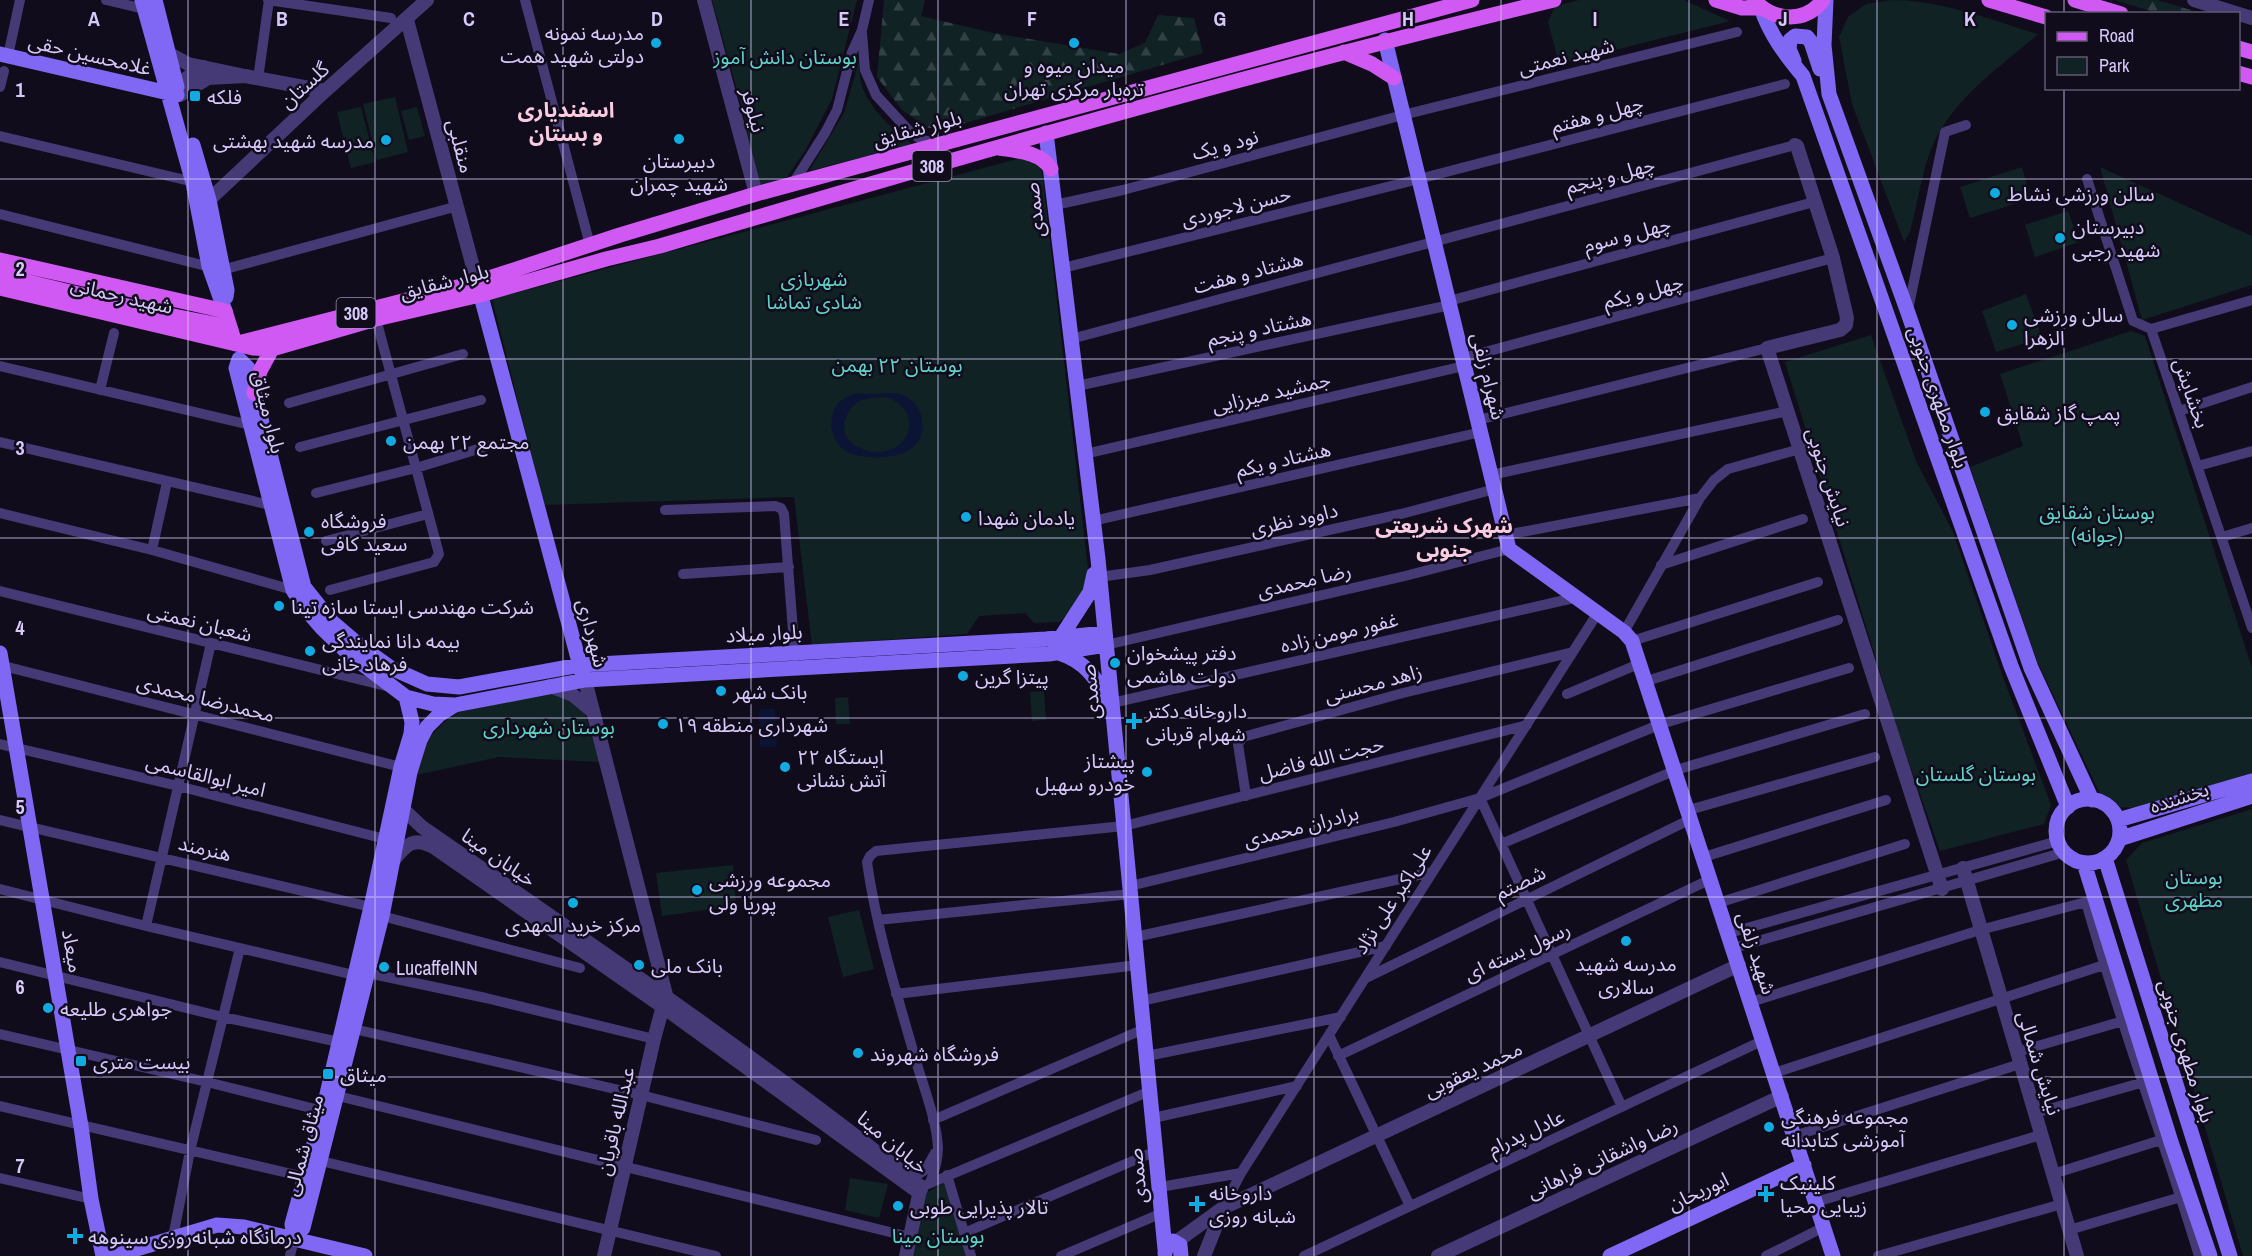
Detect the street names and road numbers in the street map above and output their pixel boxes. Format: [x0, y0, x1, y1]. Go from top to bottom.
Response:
street label: غلامحسین حقی [26, 27, 154, 81]
street label: شهید نعمتی [1515, 31, 1617, 81]
street label: گلستان [273, 55, 335, 115]
street label: نیلوفر [735, 84, 773, 135]
street label: چهل و هفتم [1548, 89, 1647, 141]
street label: بلوار شقایق [870, 103, 964, 153]
street label: منقلبی [441, 116, 481, 176]
street label: نود و یک [1189, 122, 1261, 166]
street label: چهل و پنجم [1562, 150, 1658, 202]
road number: 308 [912, 151, 952, 181]
street label: حسن لاجوردی [1178, 179, 1294, 233]
street label: صمدی [1017, 181, 1051, 239]
street label: چهل و سوم [1580, 209, 1674, 261]
street label: هشتاد و هفت [1190, 244, 1306, 300]
street label: بلوار شقایق [397, 257, 491, 305]
street label: چهل و یکم [1600, 267, 1687, 317]
street label: شهید رحمانی [68, 270, 176, 320]
road number: 308 [336, 298, 376, 328]
street label: هشتاد و پنجم [1204, 304, 1314, 354]
street label: بلوار مطهری جنوبی [1902, 323, 1976, 471]
street label: شهرام زلفی [1463, 330, 1513, 423]
street label: بخشایش [2167, 354, 2217, 432]
street label: جمشید میرزایی [1209, 365, 1333, 419]
street label: بلوار میثاق [246, 368, 292, 456]
street label: نیایش جنوبی [1800, 424, 1858, 530]
street label: هشتاد و یکم [1233, 435, 1334, 485]
street label: داوود نظری [1248, 496, 1340, 542]
street label: رضا محمدی [1254, 556, 1354, 604]
street label: شعبان نعمتی [145, 596, 255, 648]
street label: شهرداری [571, 596, 615, 670]
street label: غفور مومن زاده [1277, 605, 1401, 659]
street label: بلوار میلاد [725, 618, 803, 648]
street label: زاهد محسنی [1321, 657, 1425, 709]
street label: صمدی [1074, 663, 1106, 721]
street label: محمدرضا محمدی [134, 668, 278, 728]
street label: حجت الله فاضل [1255, 729, 1387, 787]
street label: امیر ابوالقاسمی [143, 747, 269, 803]
street label: بخشنده [2146, 775, 2212, 819]
street label: برادران محمدی [1241, 799, 1361, 853]
street label: خیابان مینا [456, 822, 542, 892]
street label: هنرمند [176, 829, 234, 867]
street label: علی‌اکبر علی نژاد [1346, 839, 1438, 959]
street label: شصتم [1490, 858, 1551, 908]
street label: شهید زلفی [1731, 908, 1783, 998]
street label: رسول بسته ای [1459, 915, 1575, 987]
street label: میعاد [56, 927, 90, 975]
street label: بلوار مطهری جنوبی [2152, 976, 2222, 1126]
street label: نیایش شمالی [2011, 1008, 2069, 1118]
street label: محمد یعقوبی [1419, 1034, 1527, 1104]
street label: عبدالله باقریان [589, 1064, 641, 1178]
street label: میثاق شمالی [276, 1091, 330, 1199]
street label: عادل پدرام [1483, 1102, 1570, 1163]
street label: خیابان مینا [852, 1104, 934, 1180]
street label: رضا واشقانی فراهانی [1522, 1111, 1682, 1205]
street label: صمدی [1121, 1147, 1153, 1205]
street label: ابوریحان [1663, 1165, 1733, 1217]

